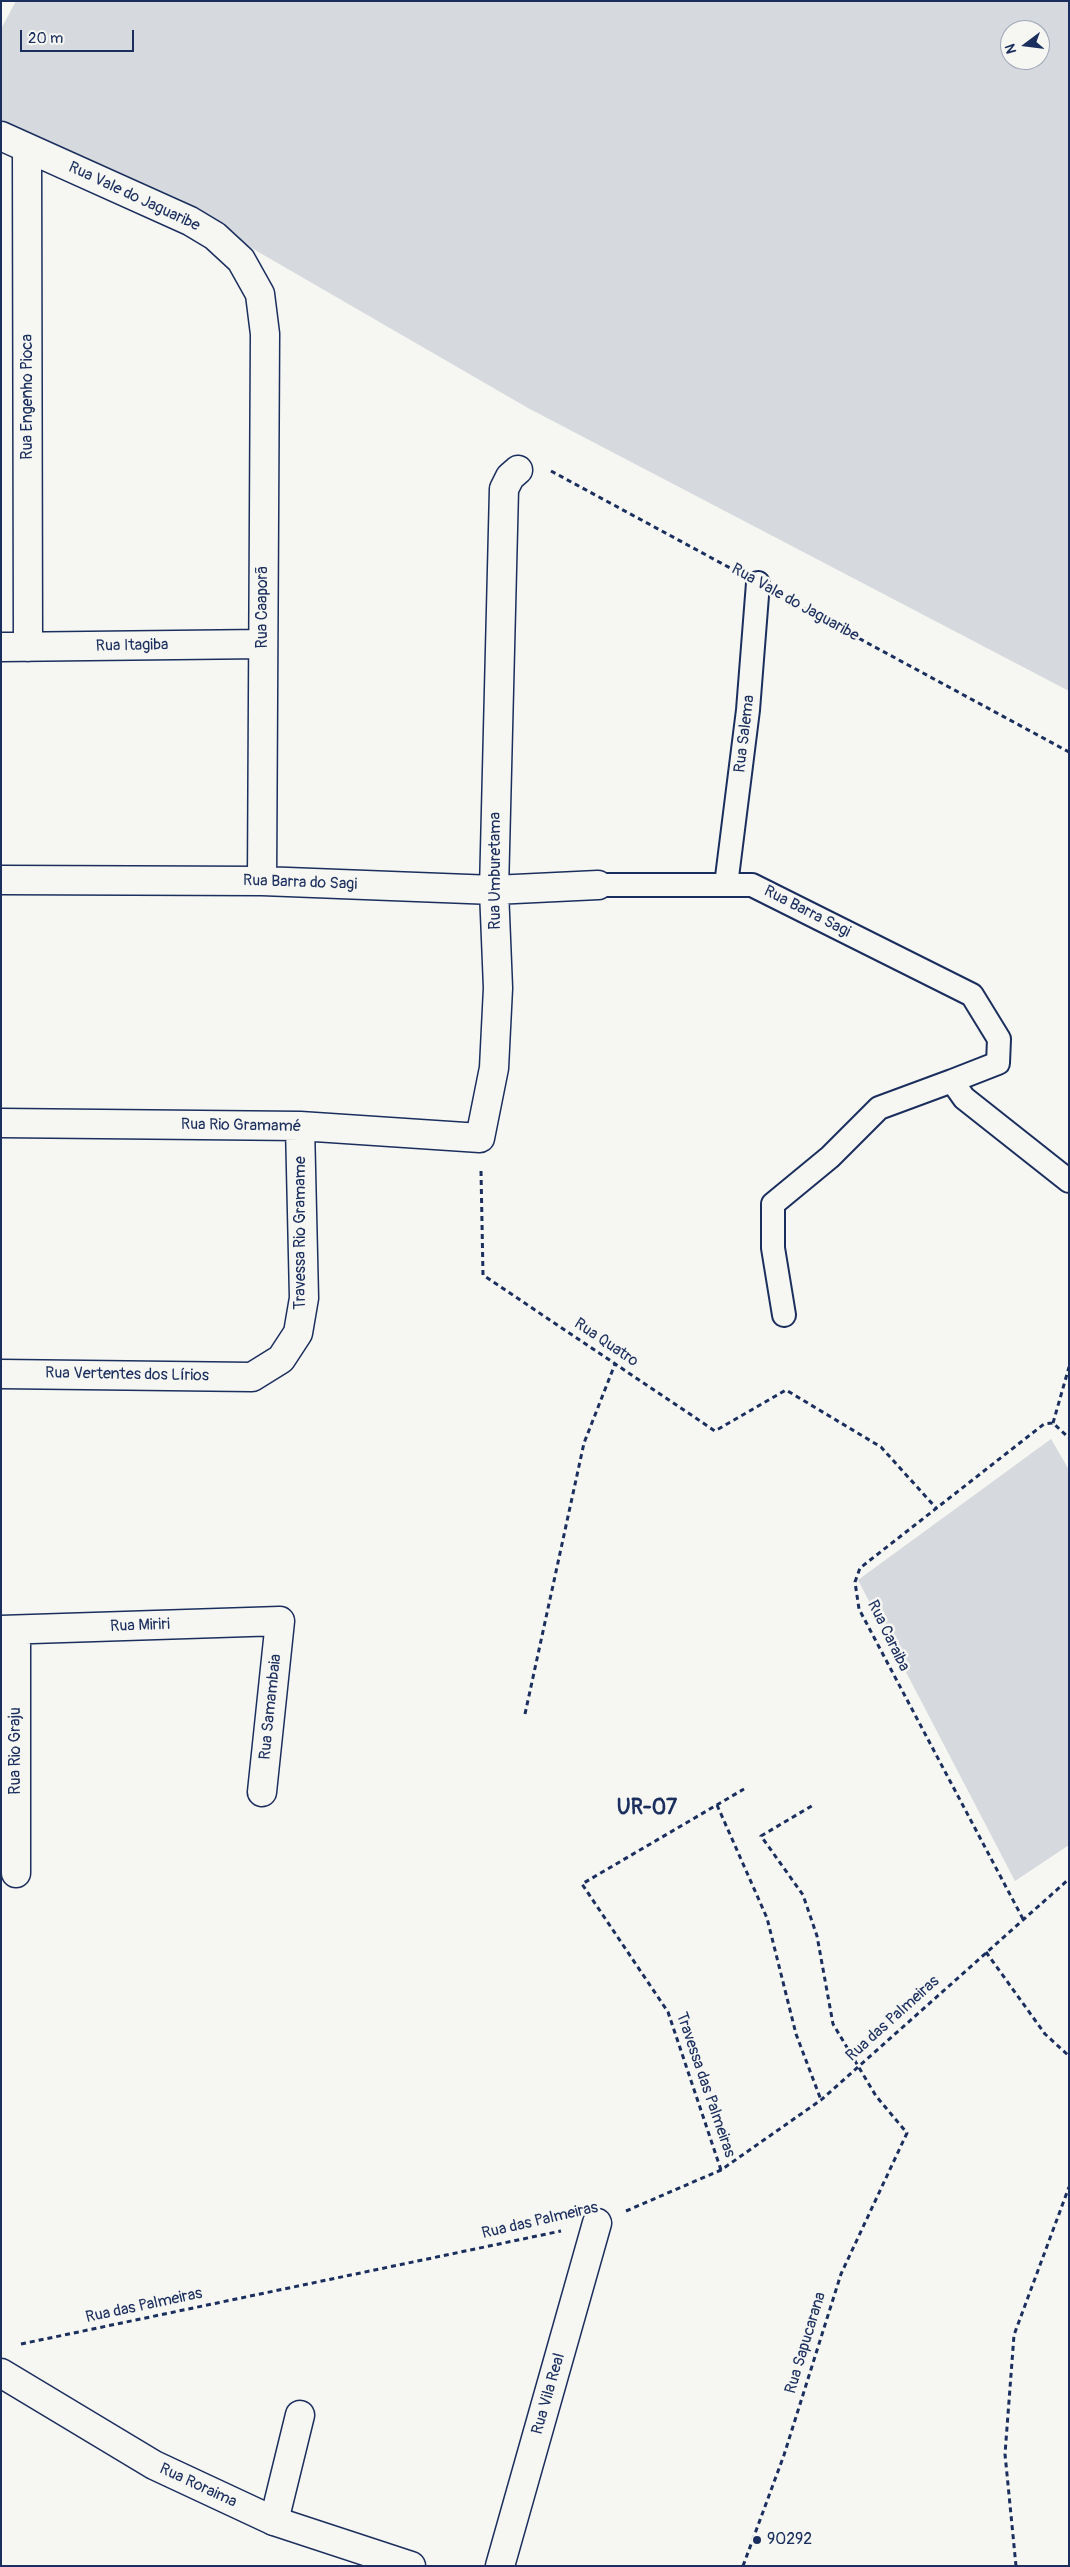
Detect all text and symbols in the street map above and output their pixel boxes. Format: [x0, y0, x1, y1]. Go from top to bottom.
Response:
scale bar [22, 20, 136, 52]
north arrow [1000, 20, 1050, 70]
text: 20 m [28, 29, 63, 48]
text: N [1002, 42, 1020, 56]
street label: Rua Vale do Jaguaribe [65, 158, 203, 236]
street label: Rua Engenho Pioca [18, 334, 38, 460]
street label: Rua Vale do Jaguaribe [728, 560, 862, 646]
street label: Rua Caaporã [253, 565, 273, 649]
street label: Rua Itagiba [95, 636, 169, 656]
street label: Rua Salema [731, 694, 759, 774]
street label: Rua Umburetama [486, 812, 506, 930]
street label: Rua Barra do Sagi [243, 871, 357, 895]
street label: Rua Barra Sagi [760, 882, 854, 942]
street label: Rua Rio Gramamé [181, 1115, 301, 1137]
street label: Travessa Rio Gramame [291, 1156, 311, 1310]
street label: Rua Quatro [570, 1315, 642, 1371]
street label: Rua Vertentes dos Lírios [45, 1364, 209, 1386]
street label: Rua Caraiba [863, 1597, 913, 1675]
street label: Rua Miriri [110, 1615, 170, 1637]
street label: Rua Samambaia [256, 1653, 286, 1761]
street label: Rua Rio Graju [6, 1707, 26, 1795]
district label: UR-07 [617, 1796, 677, 1822]
street label: Rua das Palmeiras [842, 1972, 944, 2066]
street label: Travessa das Palmeiras [671, 2010, 739, 2160]
street label: Rua das Palmeiras [480, 2198, 600, 2244]
street label: Rua das Palmeiras [84, 2284, 204, 2328]
street label: Rua Sapucarana [781, 2290, 831, 2396]
street label: Rua Vila Real [528, 2351, 570, 2437]
street label: Rua Roraima [156, 2460, 240, 2512]
place label: 90292 [767, 2530, 812, 2550]
marker: 90292 [751, 2534, 763, 2546]

